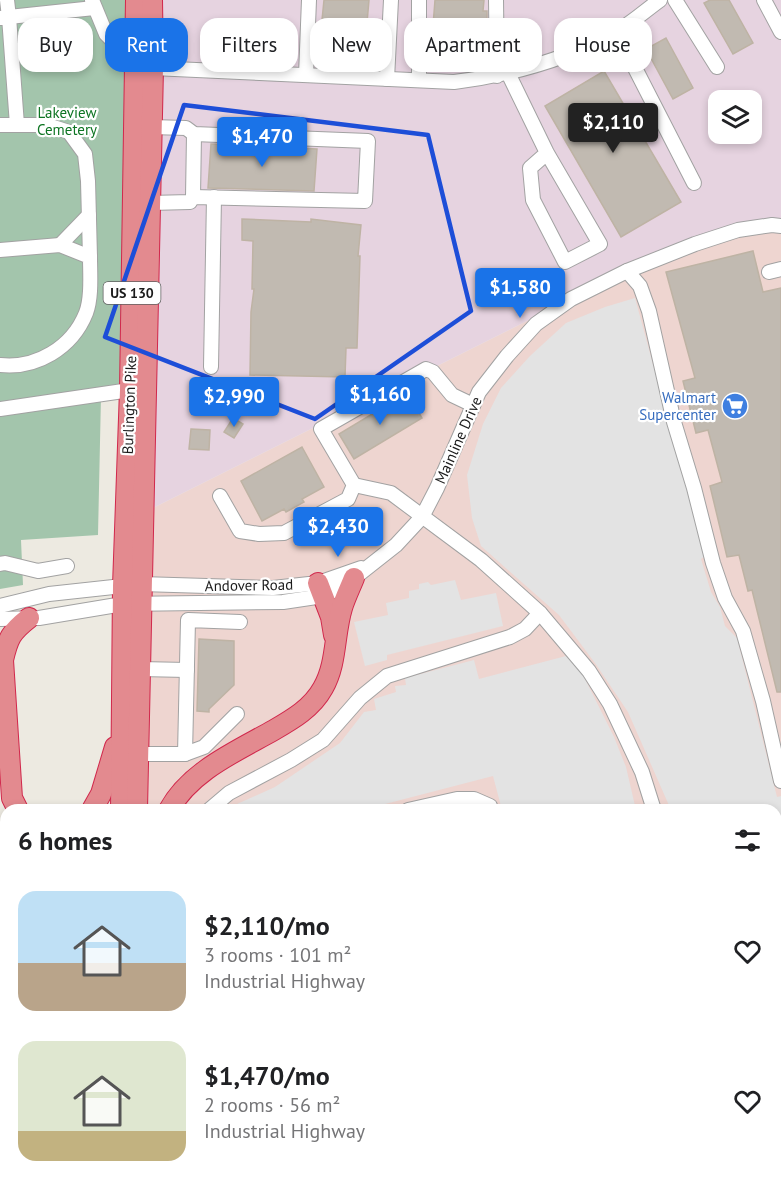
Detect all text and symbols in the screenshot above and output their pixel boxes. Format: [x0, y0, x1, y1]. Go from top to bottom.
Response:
chip: Buy [18, 18, 93, 72]
chip: Rent [105, 18, 188, 72]
chip: Filters [200, 18, 298, 72]
chip: New [310, 18, 392, 72]
chip: Apartment [404, 18, 542, 72]
chip: House [554, 18, 652, 72]
map controls [708, 90, 762, 144]
button: layers [708, 90, 762, 144]
park label: Lakeview Cemetery [37, 103, 97, 139]
pin: $2,110 [564, 103, 662, 154]
text: $2,110 [582, 109, 644, 135]
pin: $1,470 [213, 117, 311, 168]
text: $1,470 [231, 123, 293, 149]
pin: $1,580 [471, 268, 569, 319]
text: $1,580 [489, 274, 551, 300]
road number: US 130 [104, 282, 160, 304]
street label: Burlington Pike [118, 355, 140, 455]
pin: $1,160 [331, 375, 429, 426]
pin: $2,990 [185, 377, 283, 428]
text: $1,160 [349, 381, 411, 407]
text: $2,990 [203, 383, 265, 409]
place label: Walmart Supercenter [639, 388, 716, 424]
supermarket icon: Walmart Supercenter [720, 391, 750, 421]
street label: Mainline Drive [430, 393, 486, 487]
pin: $2,430 [289, 507, 387, 558]
text: $2,430 [307, 513, 369, 539]
street label: Andover Road [205, 575, 293, 595]
text: 6 homes [18, 824, 113, 857]
icon: filters [731, 824, 764, 857]
text: $2,110/mo [204, 909, 330, 942]
icon: home [66, 915, 138, 987]
icon: heart [731, 935, 764, 968]
text: 3 rooms · 101 m² [204, 942, 351, 968]
text: Industrial Highway [204, 968, 365, 994]
text: $1,470/mo [204, 1059, 330, 1092]
icon: home [66, 1065, 138, 1137]
icon: heart [731, 1085, 764, 1118]
text: 2 rooms · 56 m² [204, 1092, 340, 1118]
text: Industrial Highway [204, 1118, 365, 1144]

